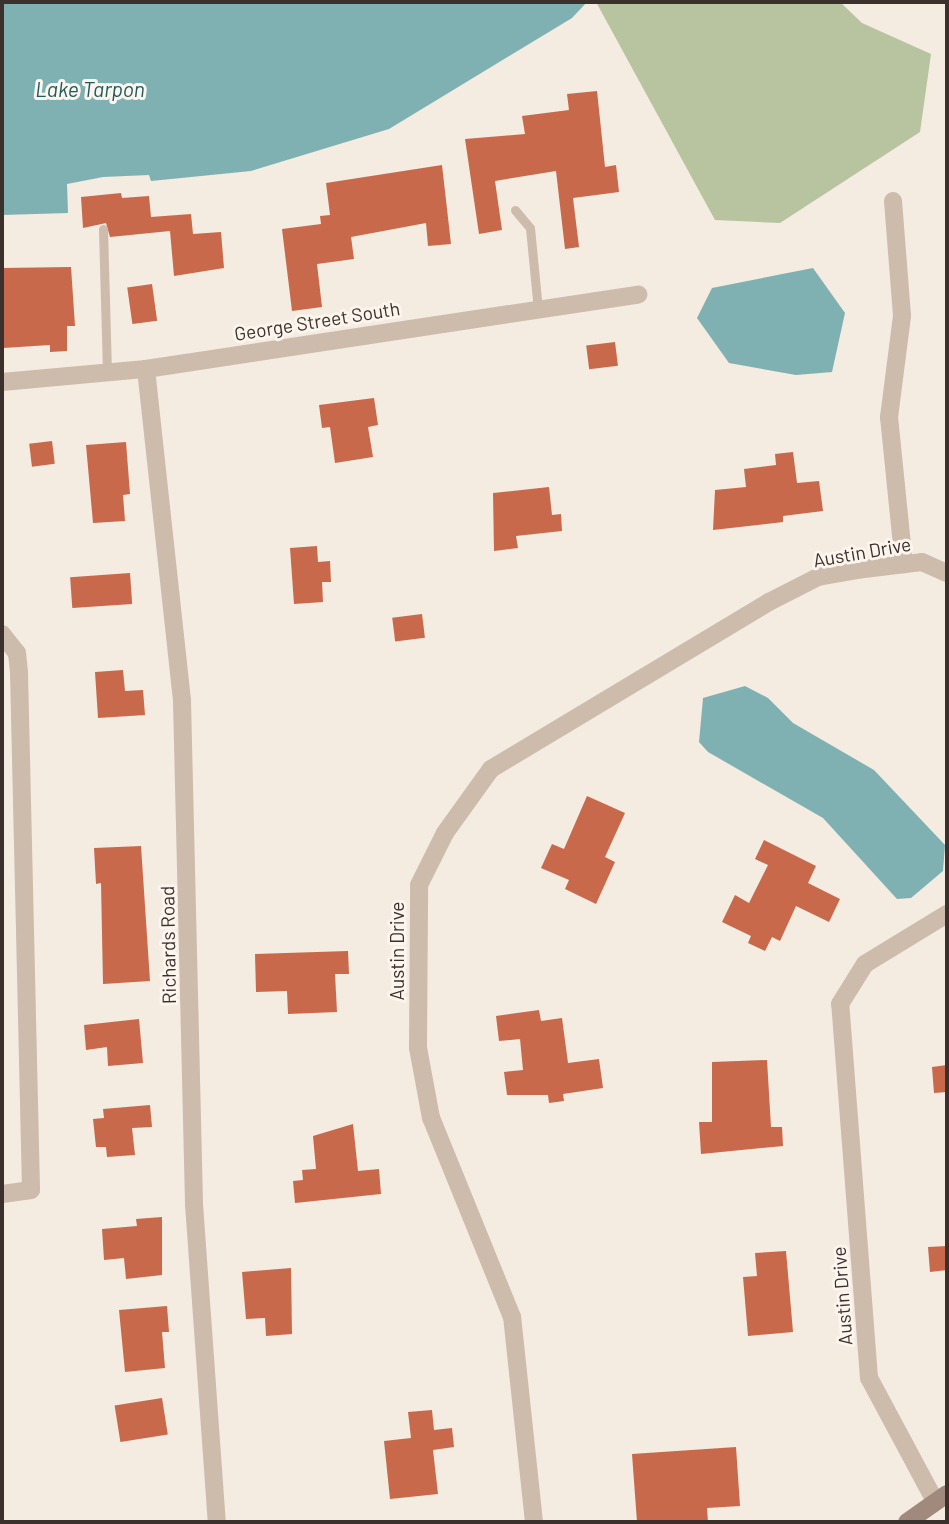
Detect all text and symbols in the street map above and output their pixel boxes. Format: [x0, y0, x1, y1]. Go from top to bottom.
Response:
water label: Lake Tarpon [35, 76, 145, 102]
street label: George Street South [233, 297, 401, 345]
street label: Austin Drive [811, 532, 913, 572]
street label: Richards Road [156, 886, 180, 1004]
street label: Austin Drive [386, 902, 408, 1000]
street label: Austin Drive [827, 1246, 857, 1346]

